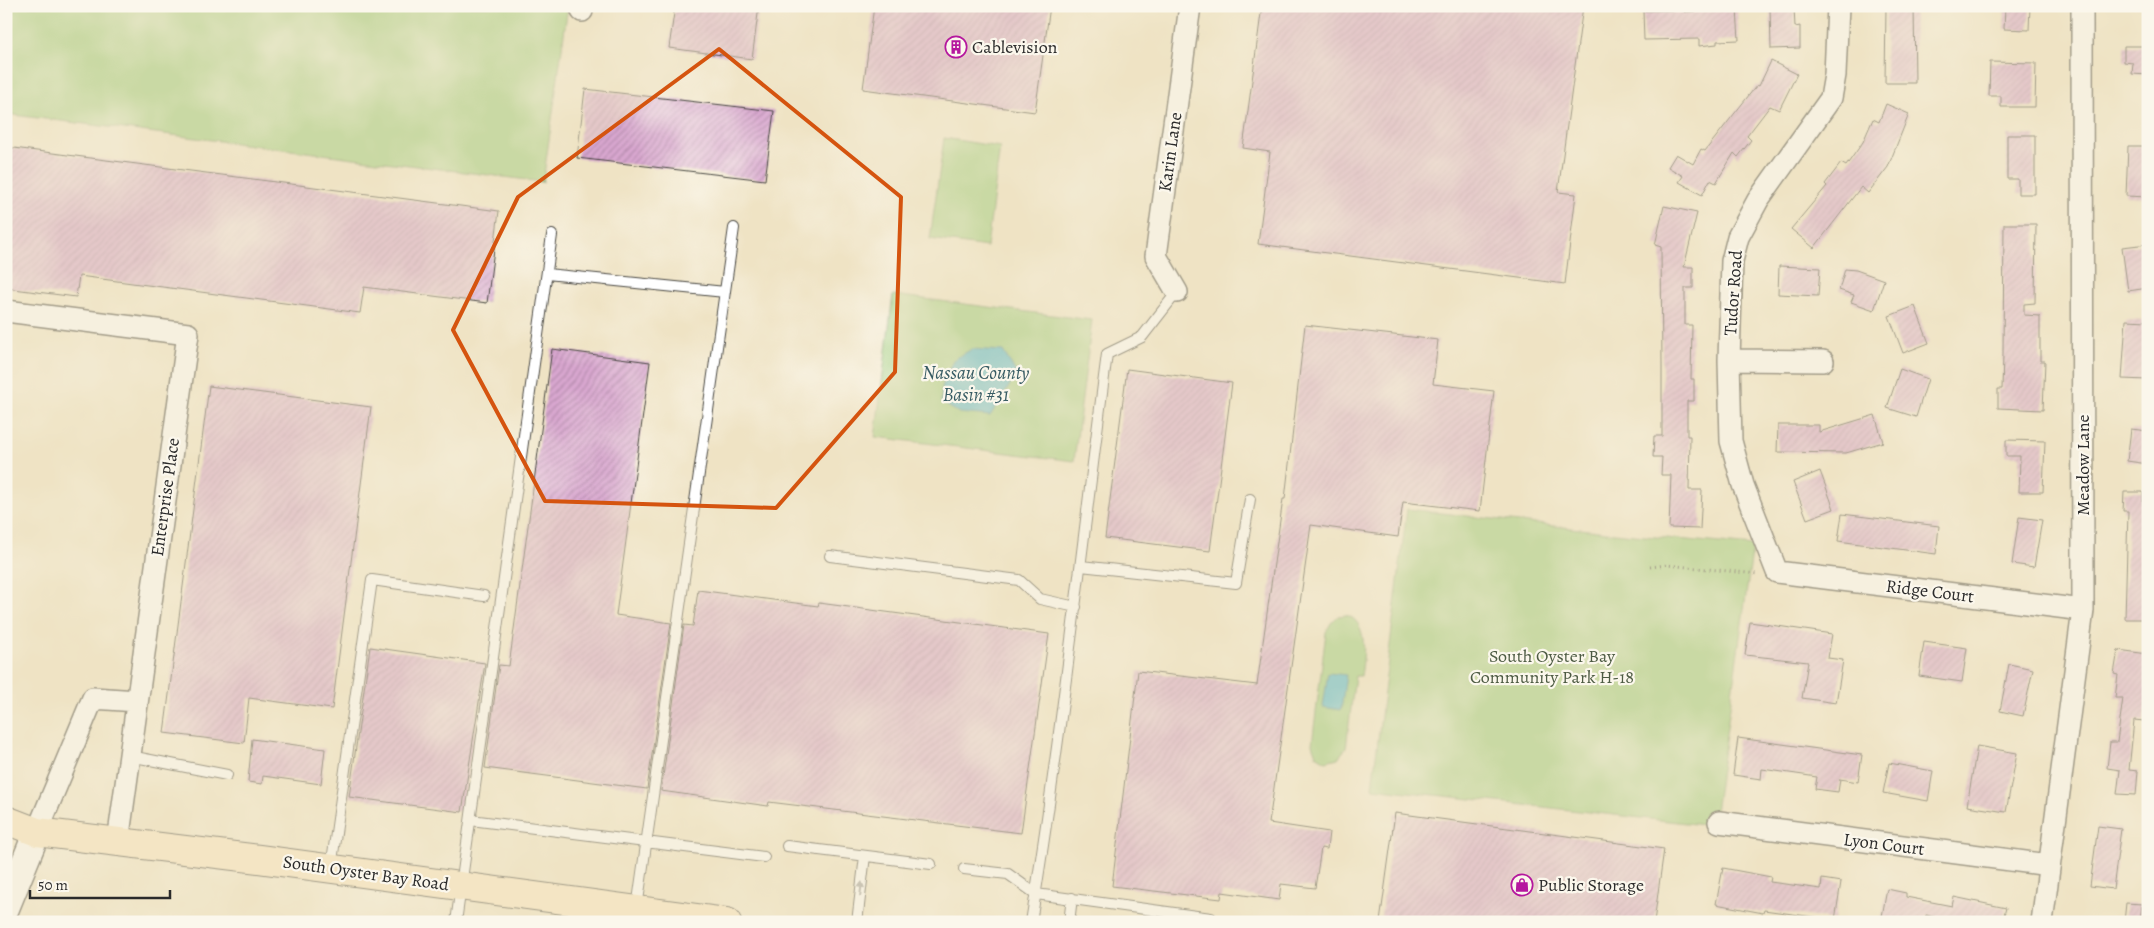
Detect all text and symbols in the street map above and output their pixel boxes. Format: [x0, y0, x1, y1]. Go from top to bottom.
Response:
building icon: Cablevision [944, 35, 968, 59]
place label: Cablevision [972, 35, 1058, 59]
street label: Karin Lane [1153, 111, 1187, 193]
street label: Tudor Road [1718, 249, 1748, 337]
water label: Nassau County Basin #31 [923, 360, 1030, 408]
street label: Meadow Lane [2071, 414, 2095, 516]
street label: Enterprise Place [145, 436, 185, 558]
street label: Ridge Court [1885, 574, 1976, 608]
park label: South Oyster Bay Community Park H-18 [1470, 644, 1634, 689]
street label: Lyon Court [1842, 827, 1926, 861]
street label: South Oyster Bay Road [282, 849, 451, 897]
scale bar [30, 868, 170, 900]
shop icon: Public Storage [1510, 873, 1534, 897]
place label: Public Storage [1538, 873, 1644, 897]
text: 50 m [38, 875, 68, 895]
one-way arrow [857, 880, 865, 896]

